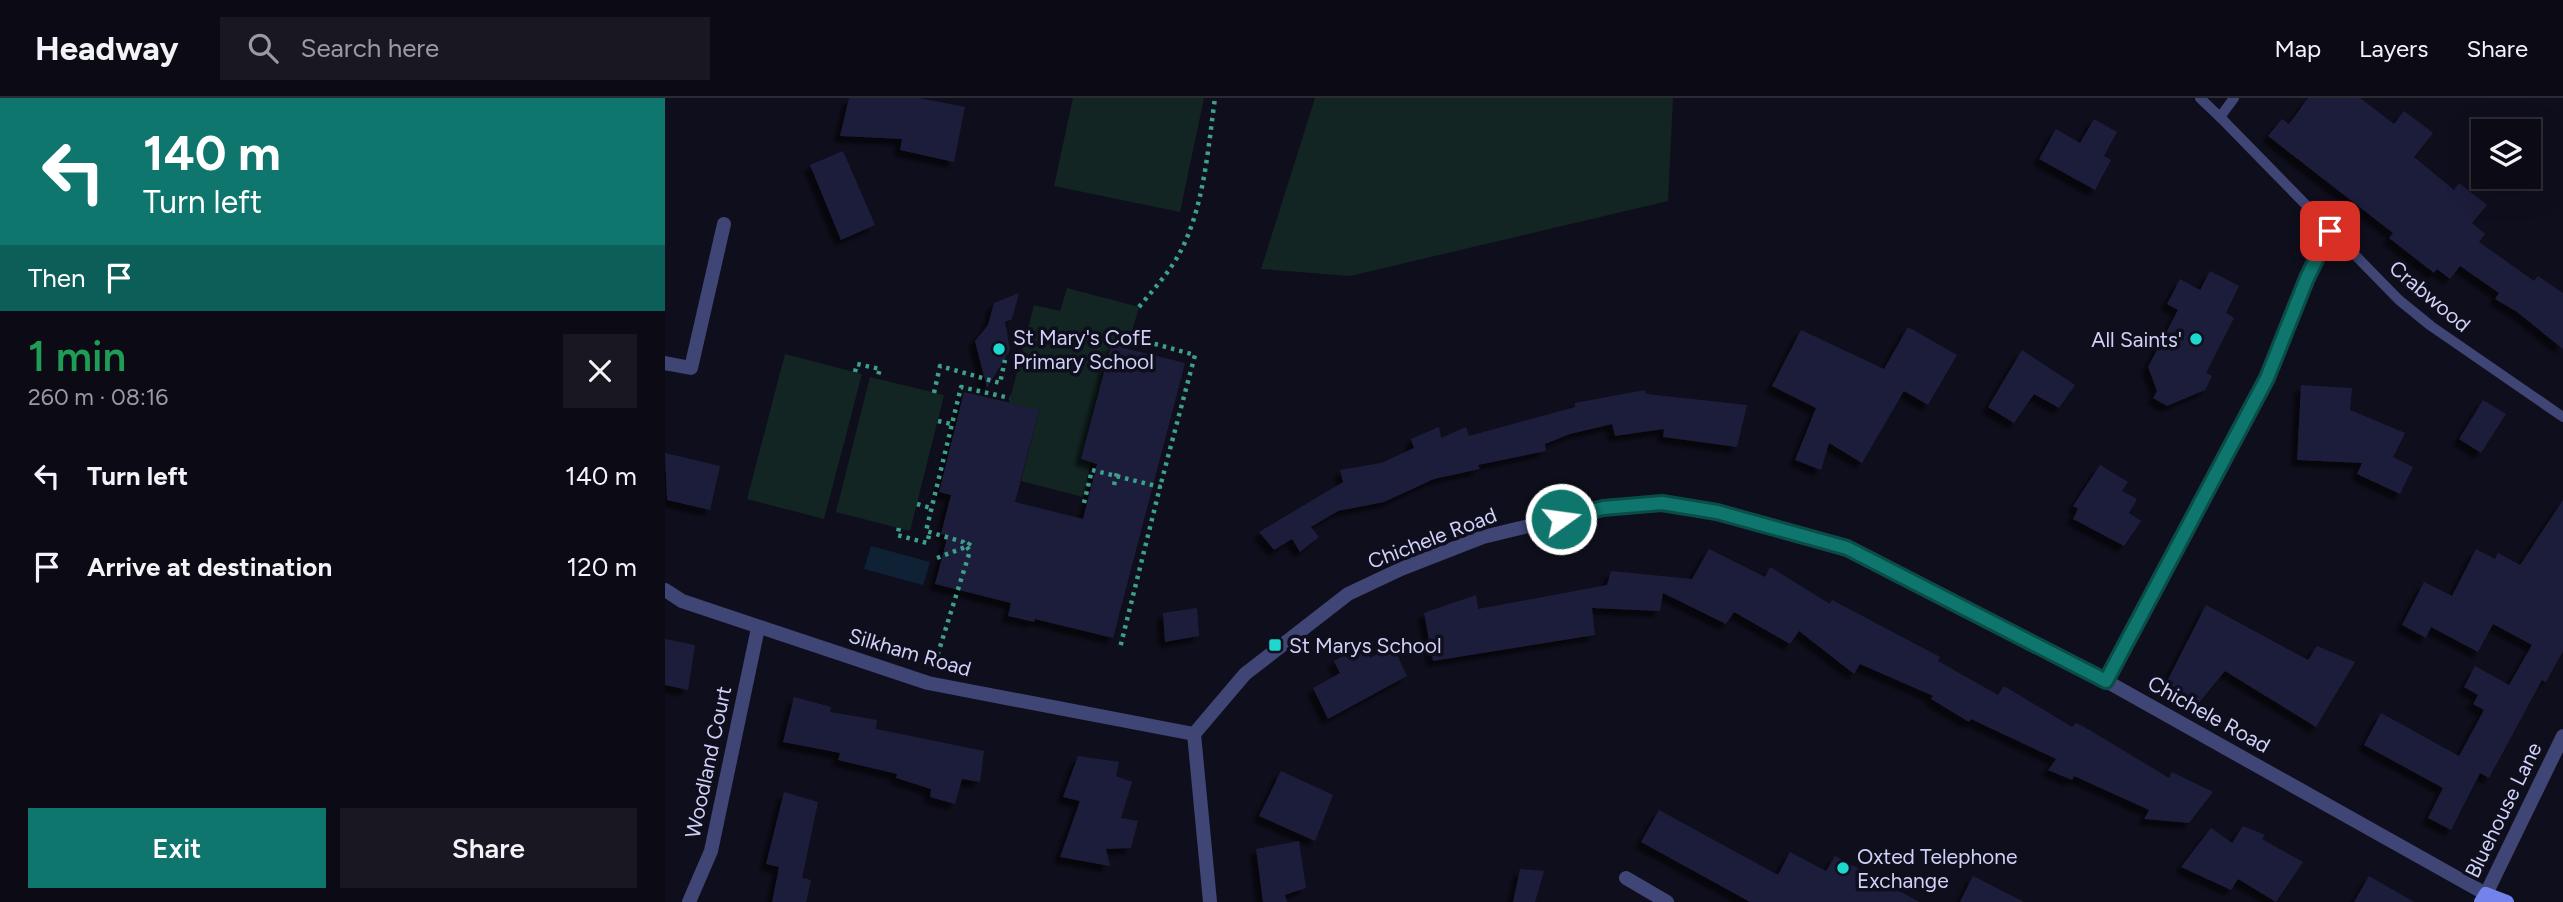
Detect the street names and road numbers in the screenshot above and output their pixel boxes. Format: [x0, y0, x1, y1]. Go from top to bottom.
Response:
street label: Crabwood [2384, 255, 2476, 337]
street label: Chichele Road [1364, 502, 1500, 574]
street label: Silkham Road [846, 623, 974, 681]
street label: Chichele Road [2144, 670, 2274, 758]
street label: Woodland Court [680, 684, 736, 840]
street label: Bluehouse Lane [2459, 738, 2547, 882]

